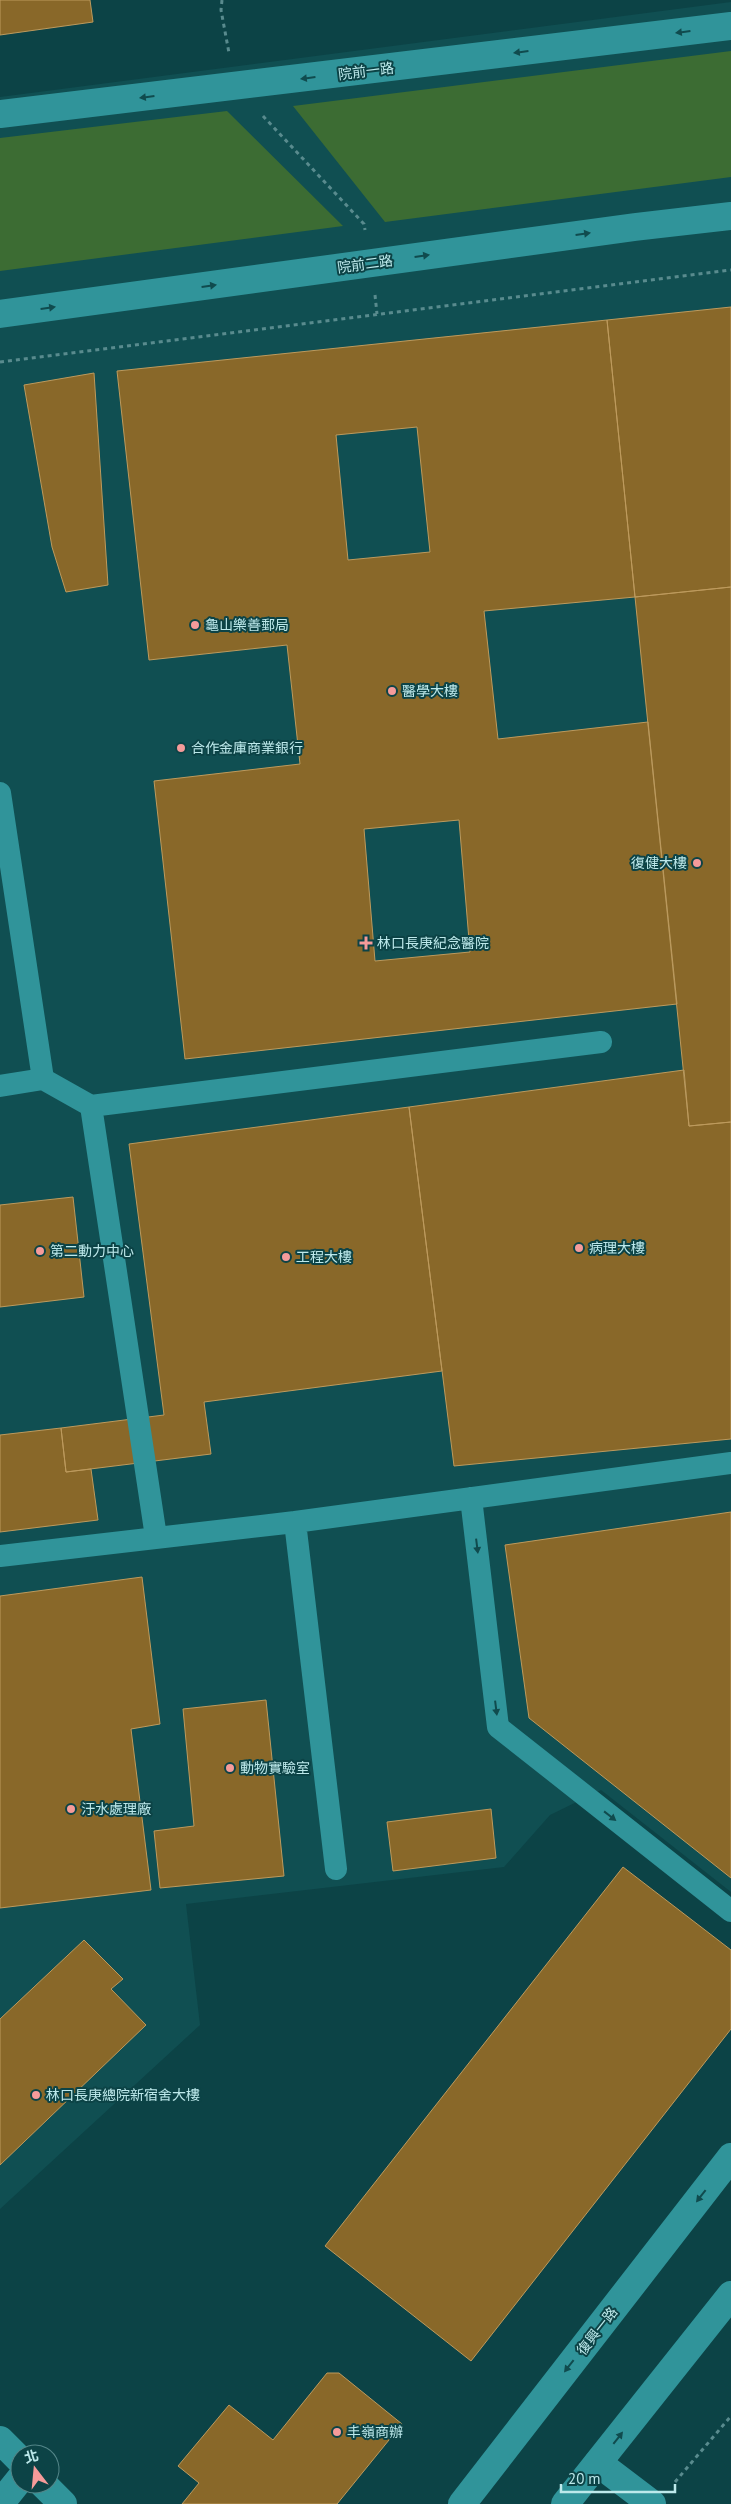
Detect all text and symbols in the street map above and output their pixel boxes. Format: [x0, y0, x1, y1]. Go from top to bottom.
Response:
one-way arrow [674, 28, 690, 36]
one-way arrow [513, 48, 529, 56]
street label: 院前一路 [337, 59, 395, 83]
one-way arrow [300, 74, 316, 82]
one-way arrow [138, 93, 154, 101]
one-way arrow [576, 230, 592, 238]
street label: 院前二路 [336, 251, 394, 277]
one-way arrow [415, 252, 431, 260]
one-way arrow [202, 281, 218, 289]
one-way arrow [41, 304, 57, 312]
place label: 龜山樂善郵局 [205, 616, 289, 634]
marker: 龜山樂善郵局 [189, 619, 201, 631]
place label: 醫學大樓 [402, 682, 458, 700]
marker: 醫學大樓 [386, 685, 398, 697]
place label: 合作金庫商業銀行 [191, 739, 303, 757]
marker: 合作金庫商業銀行 [175, 742, 187, 754]
place label: 復健大樓 [631, 854, 687, 872]
marker: 復健大樓 [691, 857, 703, 869]
place label: 林口長庚紀念醫院 [377, 934, 489, 952]
marker: 林口長庚紀念醫院 [359, 936, 373, 950]
place label: 病理大樓 [589, 1239, 645, 1257]
place label: 第二動力中心 [50, 1242, 134, 1260]
marker: 病理大樓 [573, 1242, 585, 1254]
marker: 第二動力中心 [34, 1245, 46, 1257]
place label: 工程大樓 [296, 1248, 352, 1266]
marker: 工程大樓 [280, 1251, 292, 1263]
one-way arrow [473, 1539, 481, 1555]
one-way arrow [492, 1700, 500, 1716]
place label: 動物實驗室 [240, 1759, 310, 1777]
marker: 動物實驗室 [224, 1762, 236, 1774]
place label: 汙水處理廠 [81, 1800, 151, 1818]
marker: 汙水處理廠 [65, 1803, 77, 1815]
one-way arrow [604, 1810, 617, 1821]
place label: 林口長庚總院新宿舍大樓 [46, 2086, 200, 2104]
marker: 林口長庚總院新宿舍大樓 [30, 2089, 42, 2101]
one-way arrow [696, 2189, 706, 2203]
street label: 復興一路 [573, 2303, 621, 2359]
one-way arrow [564, 2359, 575, 2372]
place label: 丰嶺商辦 [347, 2423, 403, 2441]
marker: 丰嶺商辦 [331, 2426, 343, 2438]
one-way arrow [612, 2432, 623, 2445]
north arrow [10, 2444, 60, 2494]
text: 北 [22, 2446, 41, 2467]
scale bar [561, 2462, 675, 2494]
text: 20 m [568, 2469, 601, 2488]

